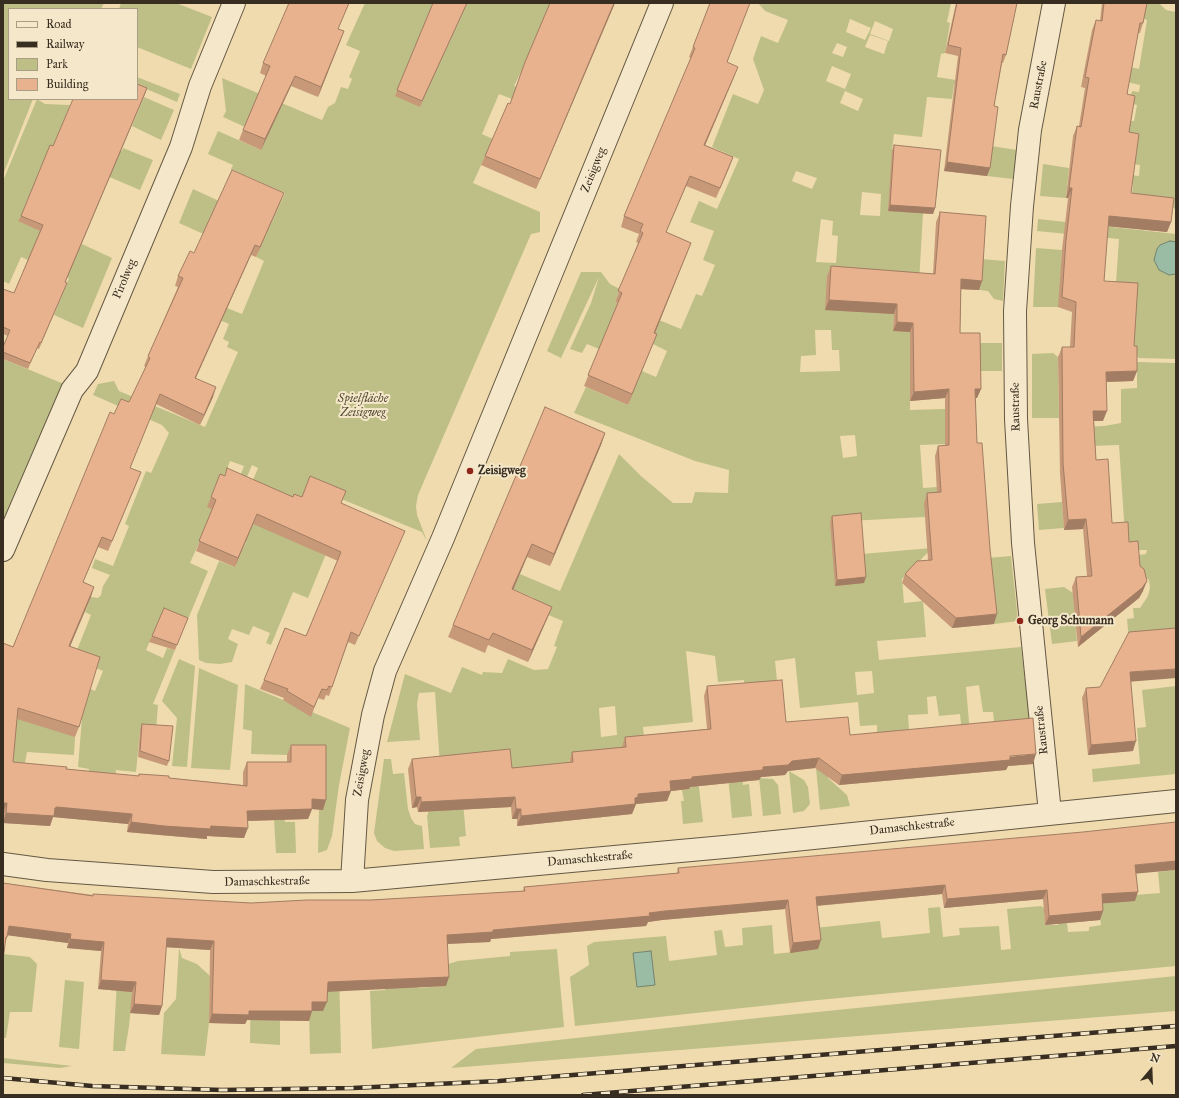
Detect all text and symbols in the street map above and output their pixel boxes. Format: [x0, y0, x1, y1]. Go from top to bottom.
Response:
legend [8, 8, 138, 100]
text: Road [46, 17, 72, 31]
text: Railway [46, 37, 84, 51]
text: Park [46, 57, 68, 71]
street label: Raustraße [1027, 59, 1051, 111]
text: Building [46, 77, 88, 91]
street label: Zeisigweg [578, 145, 610, 195]
street label: Pirolweg [110, 257, 140, 301]
street label: Raustraße [1008, 382, 1024, 432]
park label: Spielfläche Zeisigweg [338, 392, 388, 420]
place label: Zeisigweg [478, 464, 526, 478]
marker: Zeisigweg [465, 466, 475, 476]
place label: Georg Schumann [1028, 614, 1114, 628]
marker: Georg Schumann [1015, 616, 1025, 626]
street label: Raustraße [1032, 705, 1052, 755]
street label: Zeisigweg [351, 748, 373, 798]
street label: Damaschkestraße [869, 815, 955, 839]
street label: Damaschkestraße [547, 848, 633, 870]
street label: Damaschkestraße [224, 874, 310, 890]
north arrow [1131, 1050, 1171, 1090]
text: N [1149, 1051, 1162, 1066]

